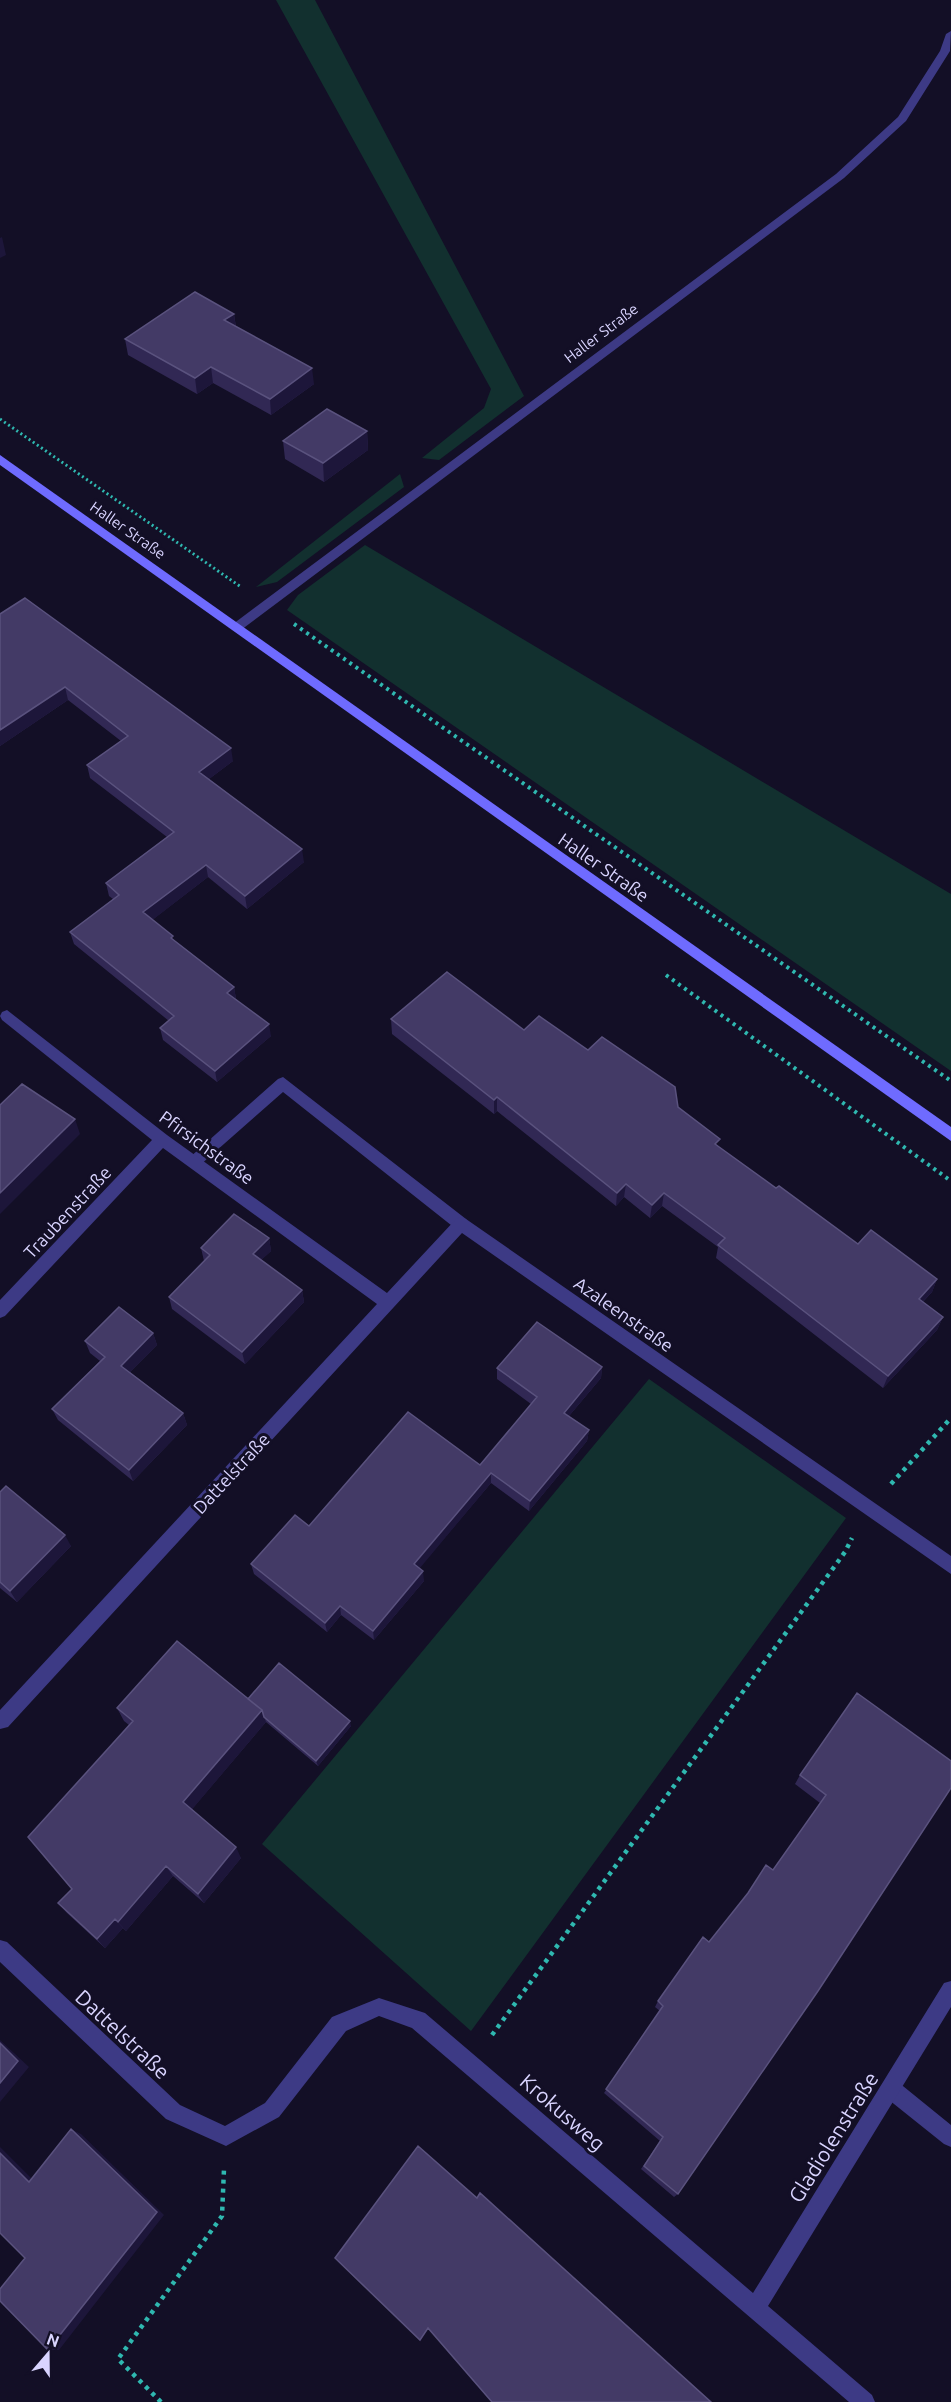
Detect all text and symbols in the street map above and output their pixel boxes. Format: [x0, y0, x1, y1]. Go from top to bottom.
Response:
street label: Haller Straße [561, 300, 641, 366]
street label: Haller Straße [87, 498, 169, 562]
street label: Haller Straße [555, 829, 653, 905]
street label: Pfirsichstraße [156, 1106, 258, 1188]
street label: Traubenstraße [19, 1162, 115, 1262]
street label: Azaleenstraße [571, 1273, 677, 1355]
street label: Dattelstraße [189, 1429, 273, 1517]
street label: Dattelstraße [71, 1984, 175, 2084]
street label: Gladiolenstraße [783, 2067, 883, 2207]
street label: Krokusweg [516, 2069, 610, 2155]
north arrow [18, 2324, 78, 2384]
text: N [44, 2329, 62, 2350]

